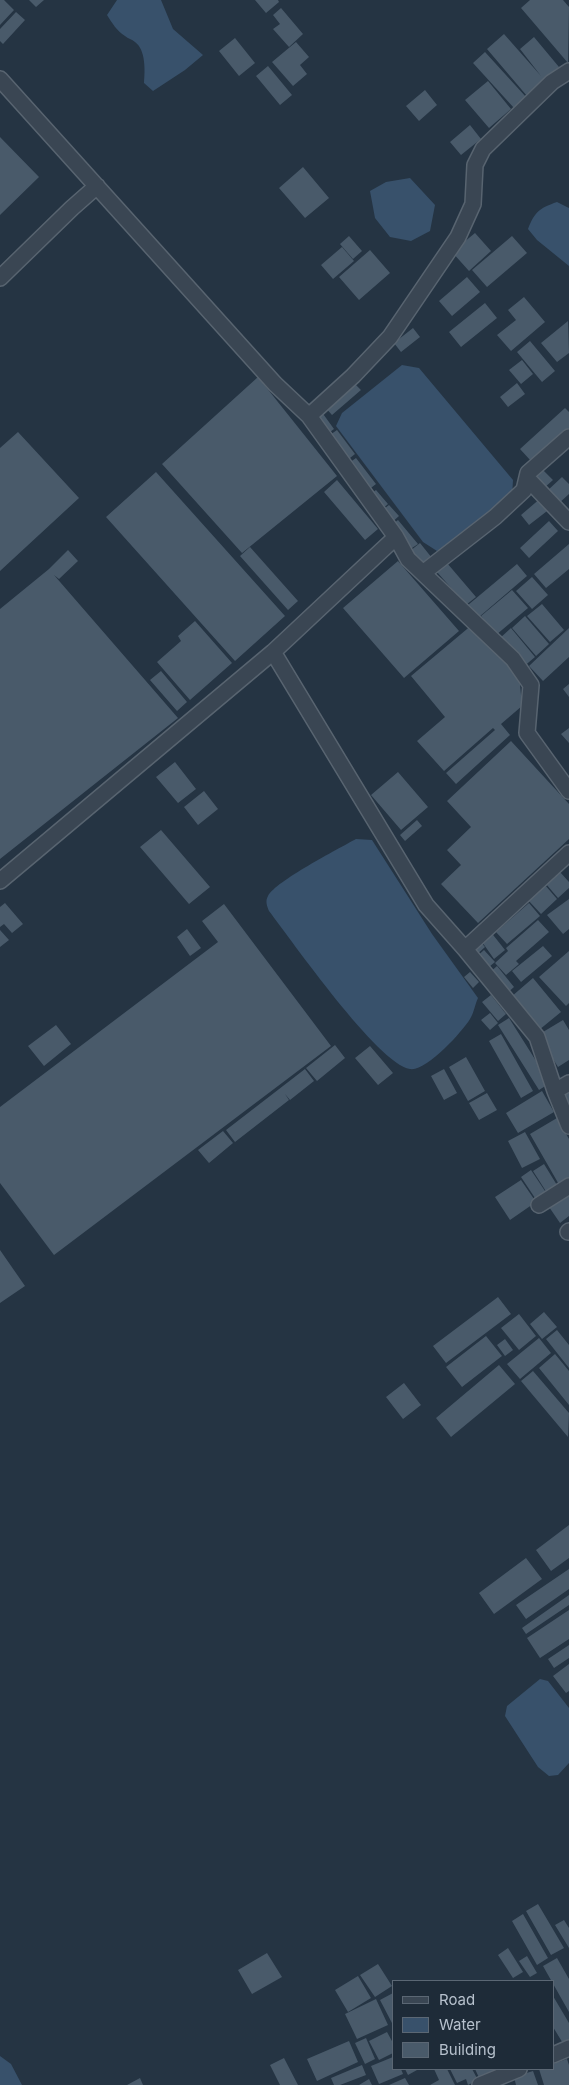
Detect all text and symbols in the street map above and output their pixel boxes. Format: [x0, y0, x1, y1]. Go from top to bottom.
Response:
legend [392, 1980, 554, 2070]
text: Road [439, 1990, 475, 2009]
text: Water [439, 2015, 481, 2034]
text: Building [439, 2040, 496, 2059]

